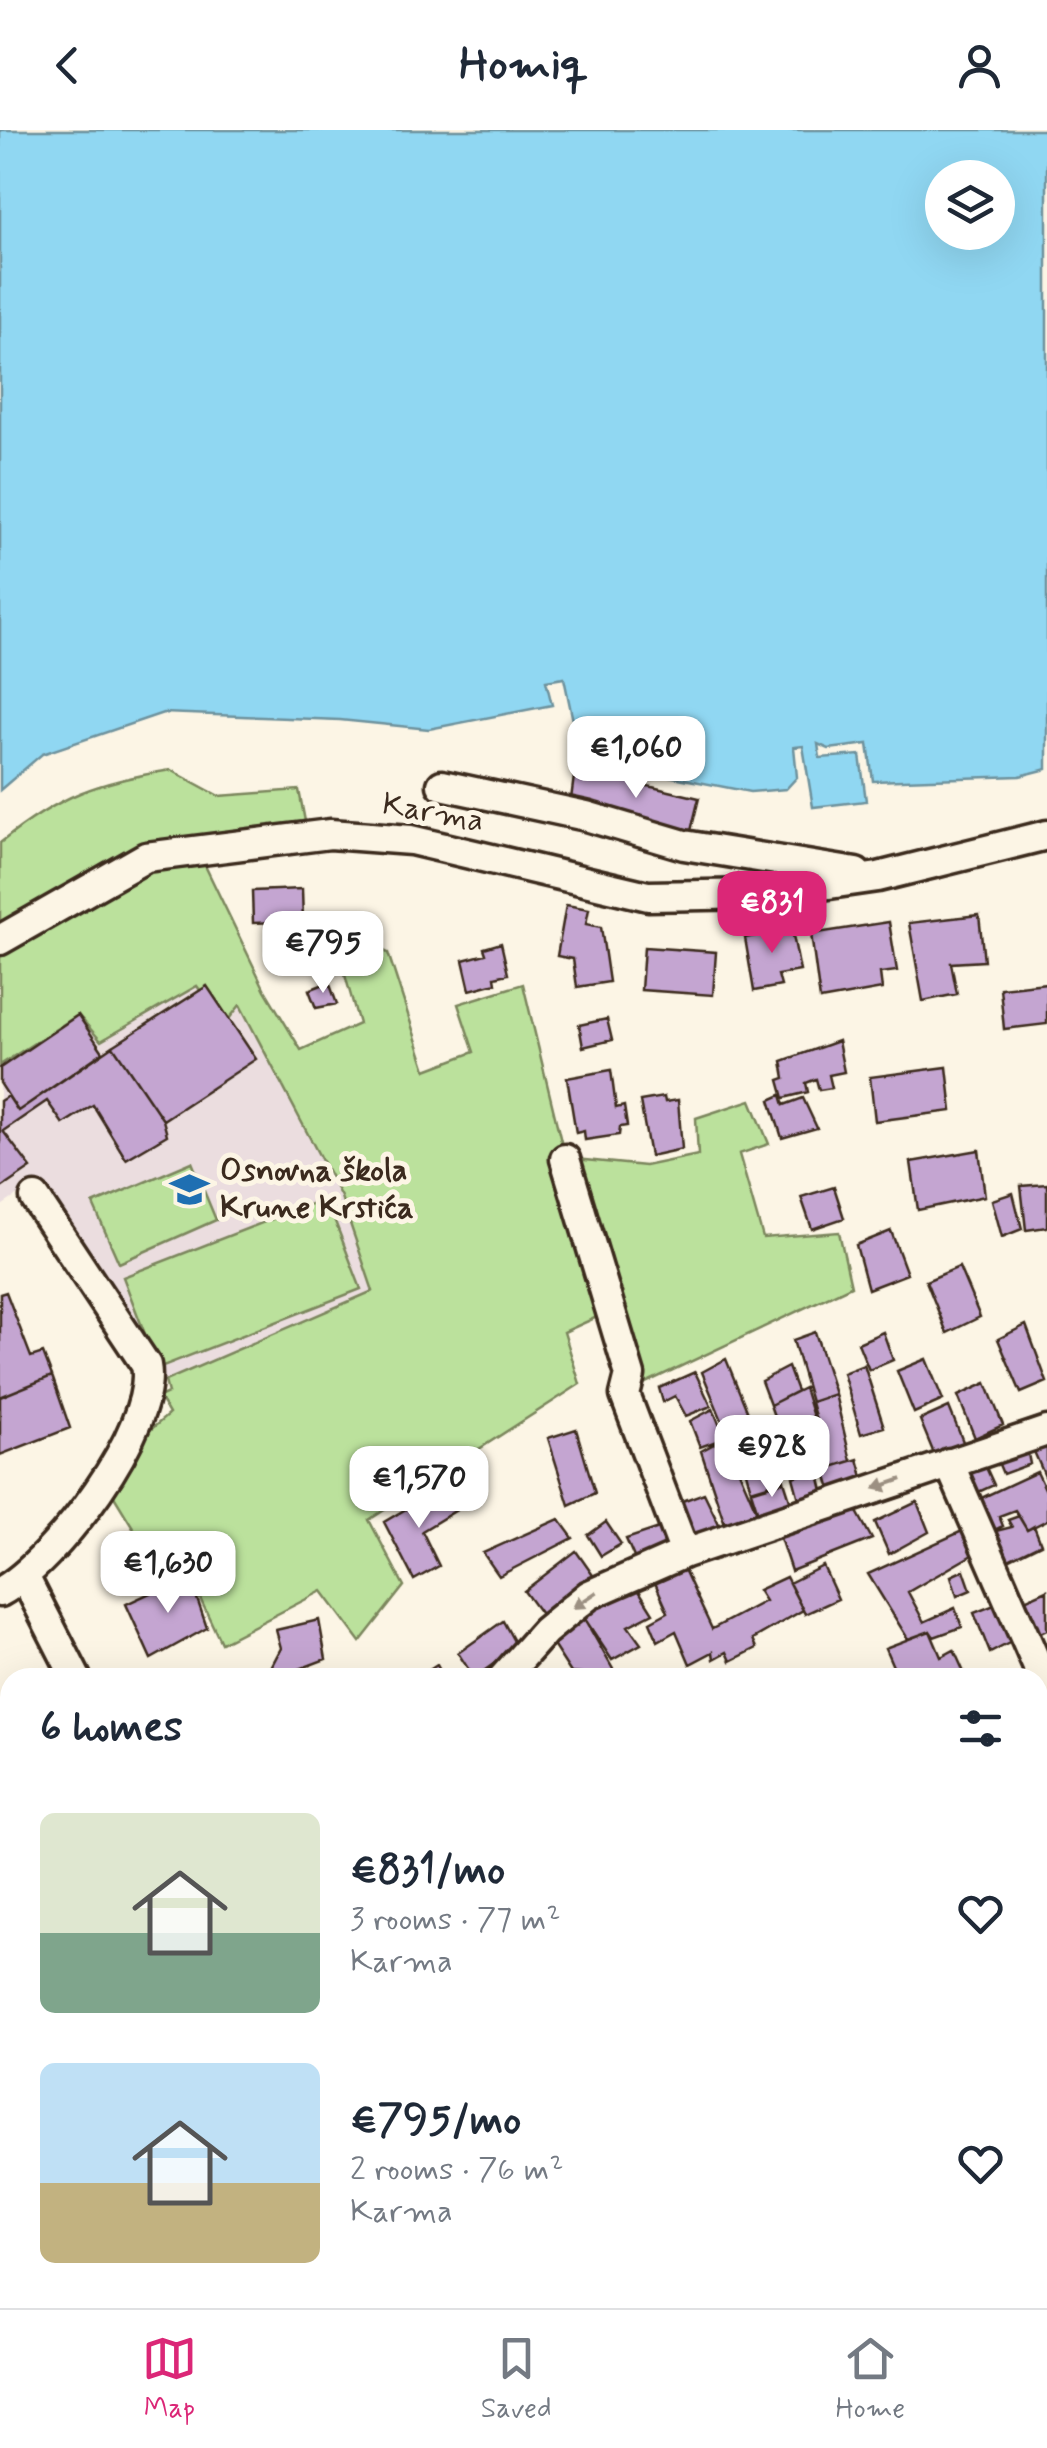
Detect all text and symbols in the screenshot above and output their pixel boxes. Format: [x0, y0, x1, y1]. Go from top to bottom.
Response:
text: Homiq [459, 36, 588, 95]
icon: back [40, 38, 95, 93]
icon: person [952, 38, 1007, 93]
map controls [925, 160, 1015, 250]
button: layers [925, 160, 1015, 250]
pin: €1,060 [555, 716, 717, 801]
text: €1,060 [589, 727, 683, 769]
street label: Karma [379, 783, 487, 843]
pin: €831 [713, 871, 831, 956]
text: €831 [739, 882, 805, 924]
pin: €795 [264, 911, 382, 996]
text: €795 [284, 922, 362, 964]
place label: Osnovna škola Krune Krstića [220, 1150, 414, 1229]
school or university icon: Osnovna škola Krune Krstića [169, 1168, 211, 1210]
pin: €928 [713, 1415, 831, 1500]
text: €928 [737, 1426, 807, 1468]
pin: €1,570 [338, 1446, 500, 1531]
text: €1,570 [371, 1457, 467, 1499]
one-way arrow [873, 1478, 903, 1493]
pin: €1,630 [87, 1531, 249, 1616]
text: €1,630 [123, 1542, 213, 1584]
one-way arrow [572, 1590, 599, 1609]
text: 6 homes [40, 1701, 183, 1756]
icon: filters [953, 1701, 1008, 1756]
text: €831/mo [350, 1844, 505, 1899]
icon: home [120, 1853, 240, 1973]
icon: heart [953, 1886, 1008, 1941]
text: 3 rooms · 77 m² [350, 1899, 561, 1941]
text: Karma [350, 1941, 453, 1983]
text: €795/mo [350, 2094, 521, 2149]
icon: home [120, 2103, 240, 2223]
icon: heart [953, 2136, 1008, 2191]
text: 2 rooms · 76 m² [350, 2149, 563, 2191]
text: Karma [350, 2191, 453, 2233]
tab: Map [142, 2331, 197, 2428]
tab: Saved [481, 2331, 552, 2428]
tab: Home [835, 2331, 905, 2428]

